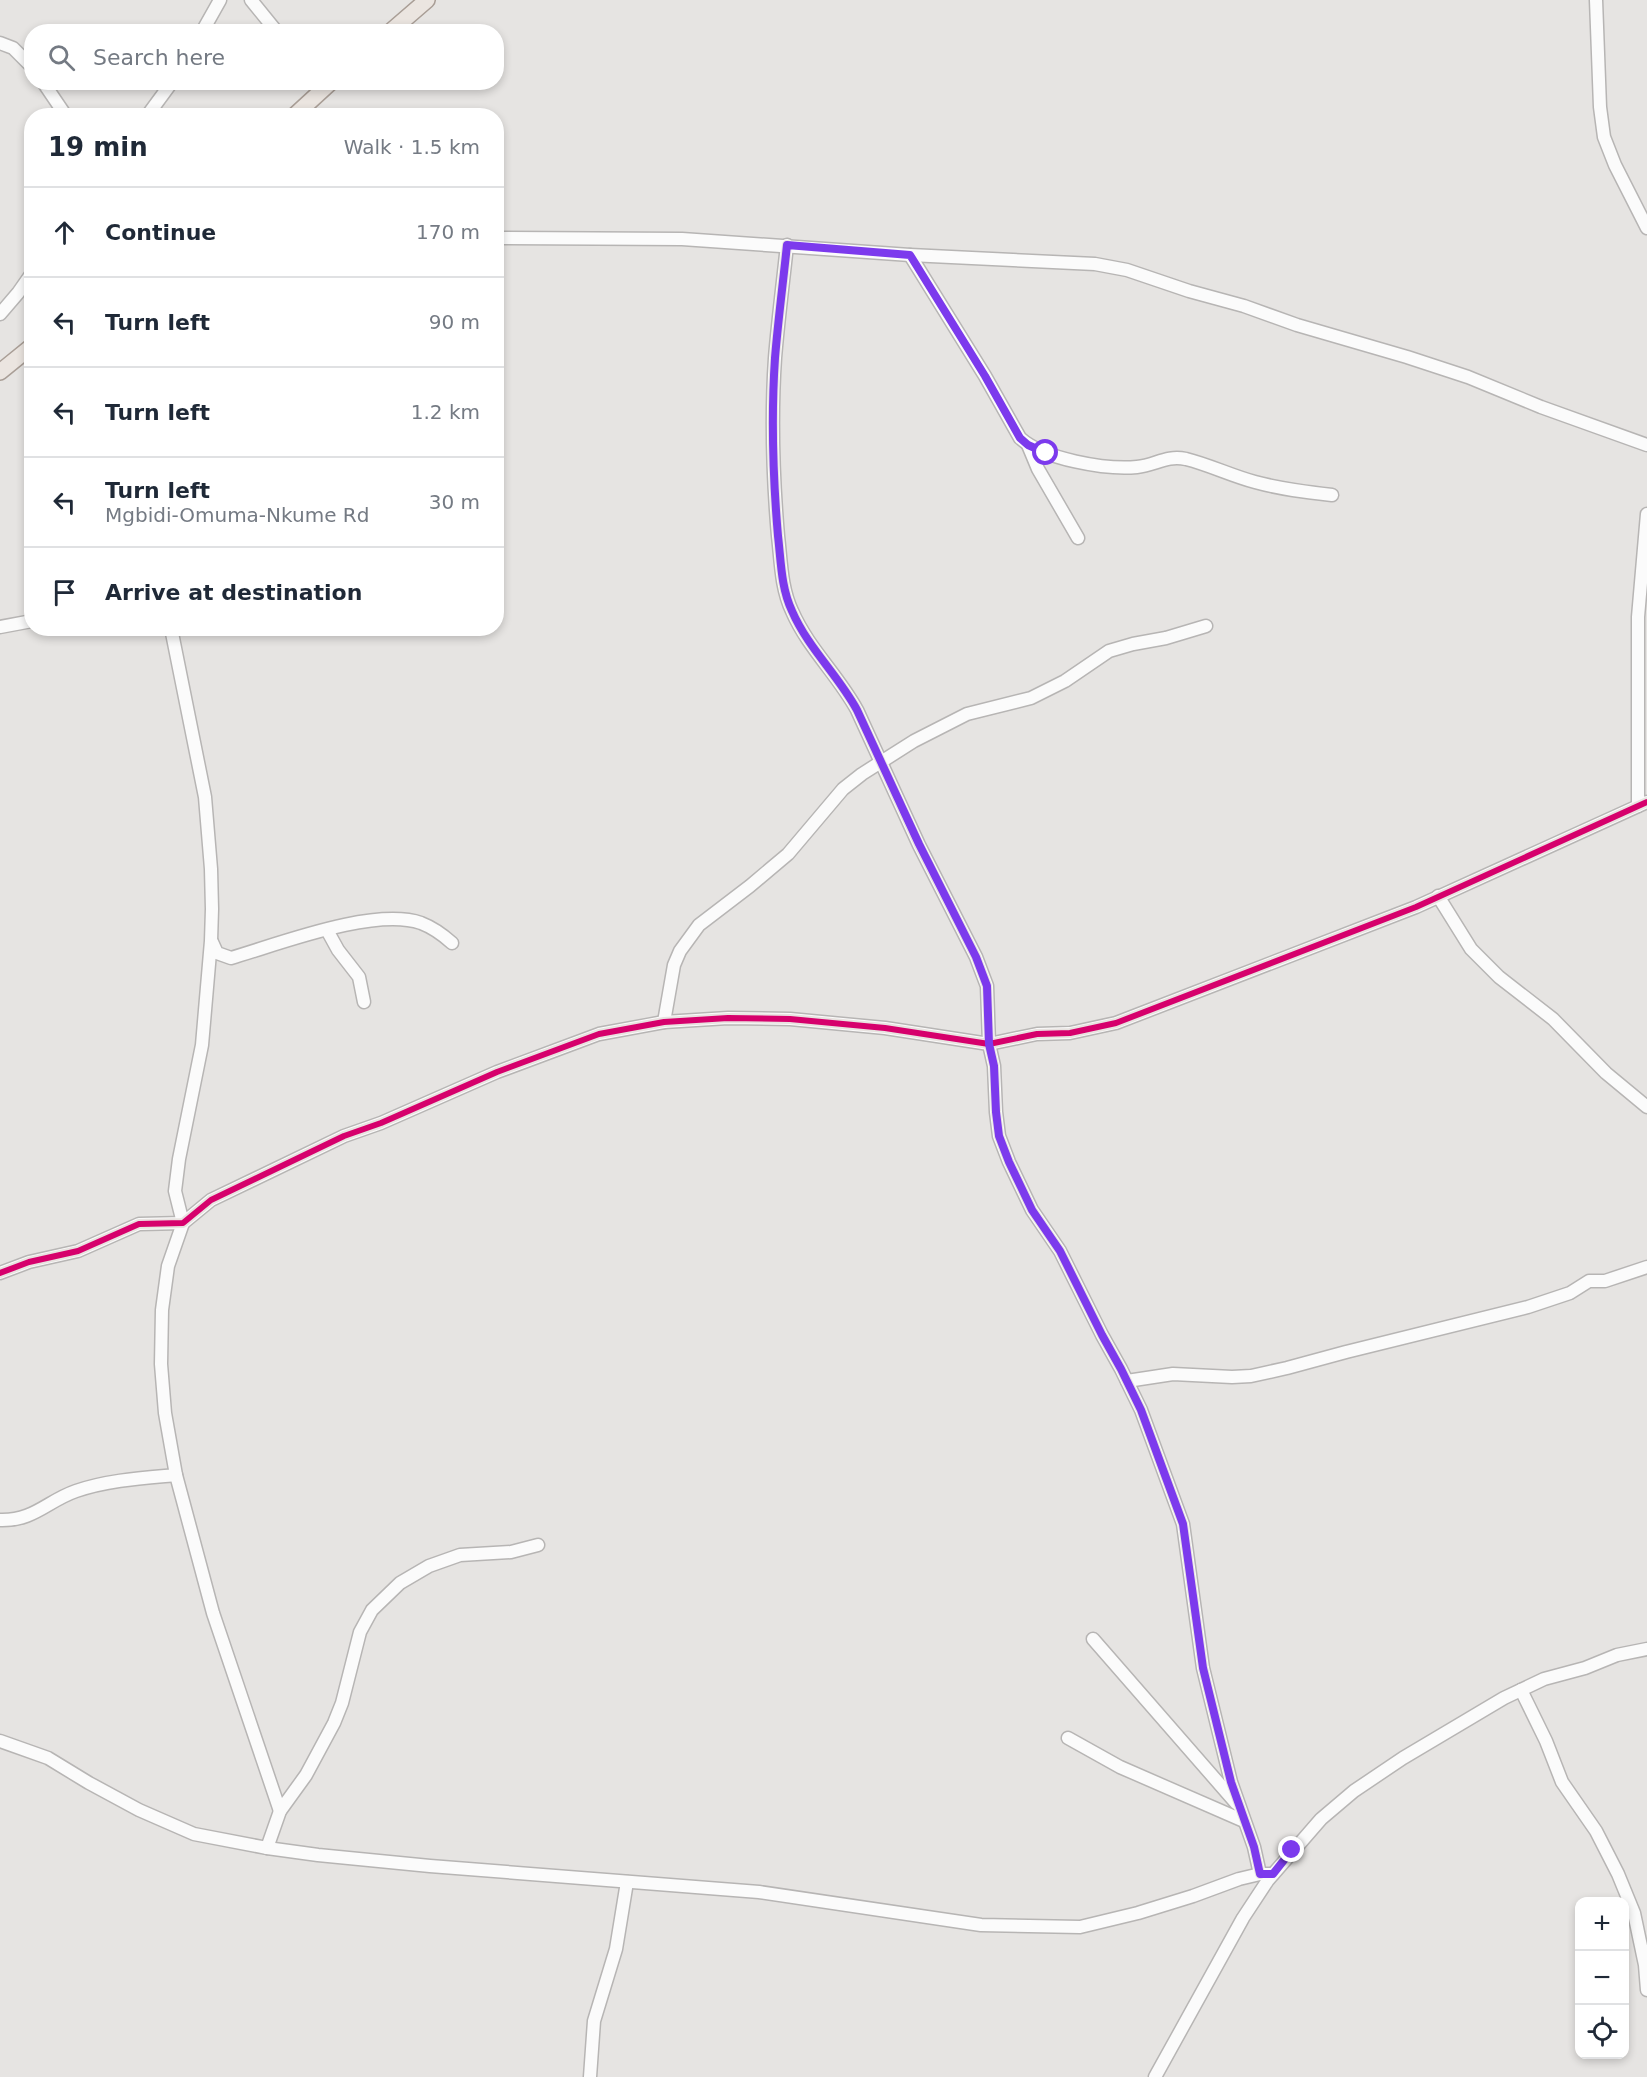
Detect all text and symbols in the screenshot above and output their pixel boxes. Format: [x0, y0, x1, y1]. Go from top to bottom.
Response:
search box [24, 24, 504, 90]
icon: search [45, 41, 78, 74]
text: Search here [93, 45, 225, 70]
text: 19 min [48, 132, 148, 162]
text: Walk · 1.5 km [344, 135, 480, 159]
icon: ahead [48, 216, 81, 249]
text: Continue [105, 220, 216, 245]
text: 170 m [416, 220, 480, 244]
icon: left [48, 306, 81, 339]
text: Turn left [105, 310, 210, 335]
text: 90 m [429, 310, 480, 334]
icon: left [48, 396, 81, 429]
text: Turn left [105, 400, 210, 425]
text: 1.2 km [411, 400, 480, 424]
route start [1032, 439, 1058, 465]
text: Turn left [105, 478, 210, 503]
icon: left [48, 486, 81, 519]
text: 30 m [429, 490, 480, 514]
text: Mgbidi-Omuma-Nkume Rd [105, 503, 369, 527]
icon: arrive [48, 576, 81, 609]
text: Arrive at destination [105, 580, 362, 605]
route end [1278, 1836, 1304, 1862]
map controls [1575, 1897, 1629, 2059]
button: + [1575, 1897, 1629, 1951]
button: − [1575, 1951, 1629, 2005]
button: locate [1575, 2005, 1629, 2059]

